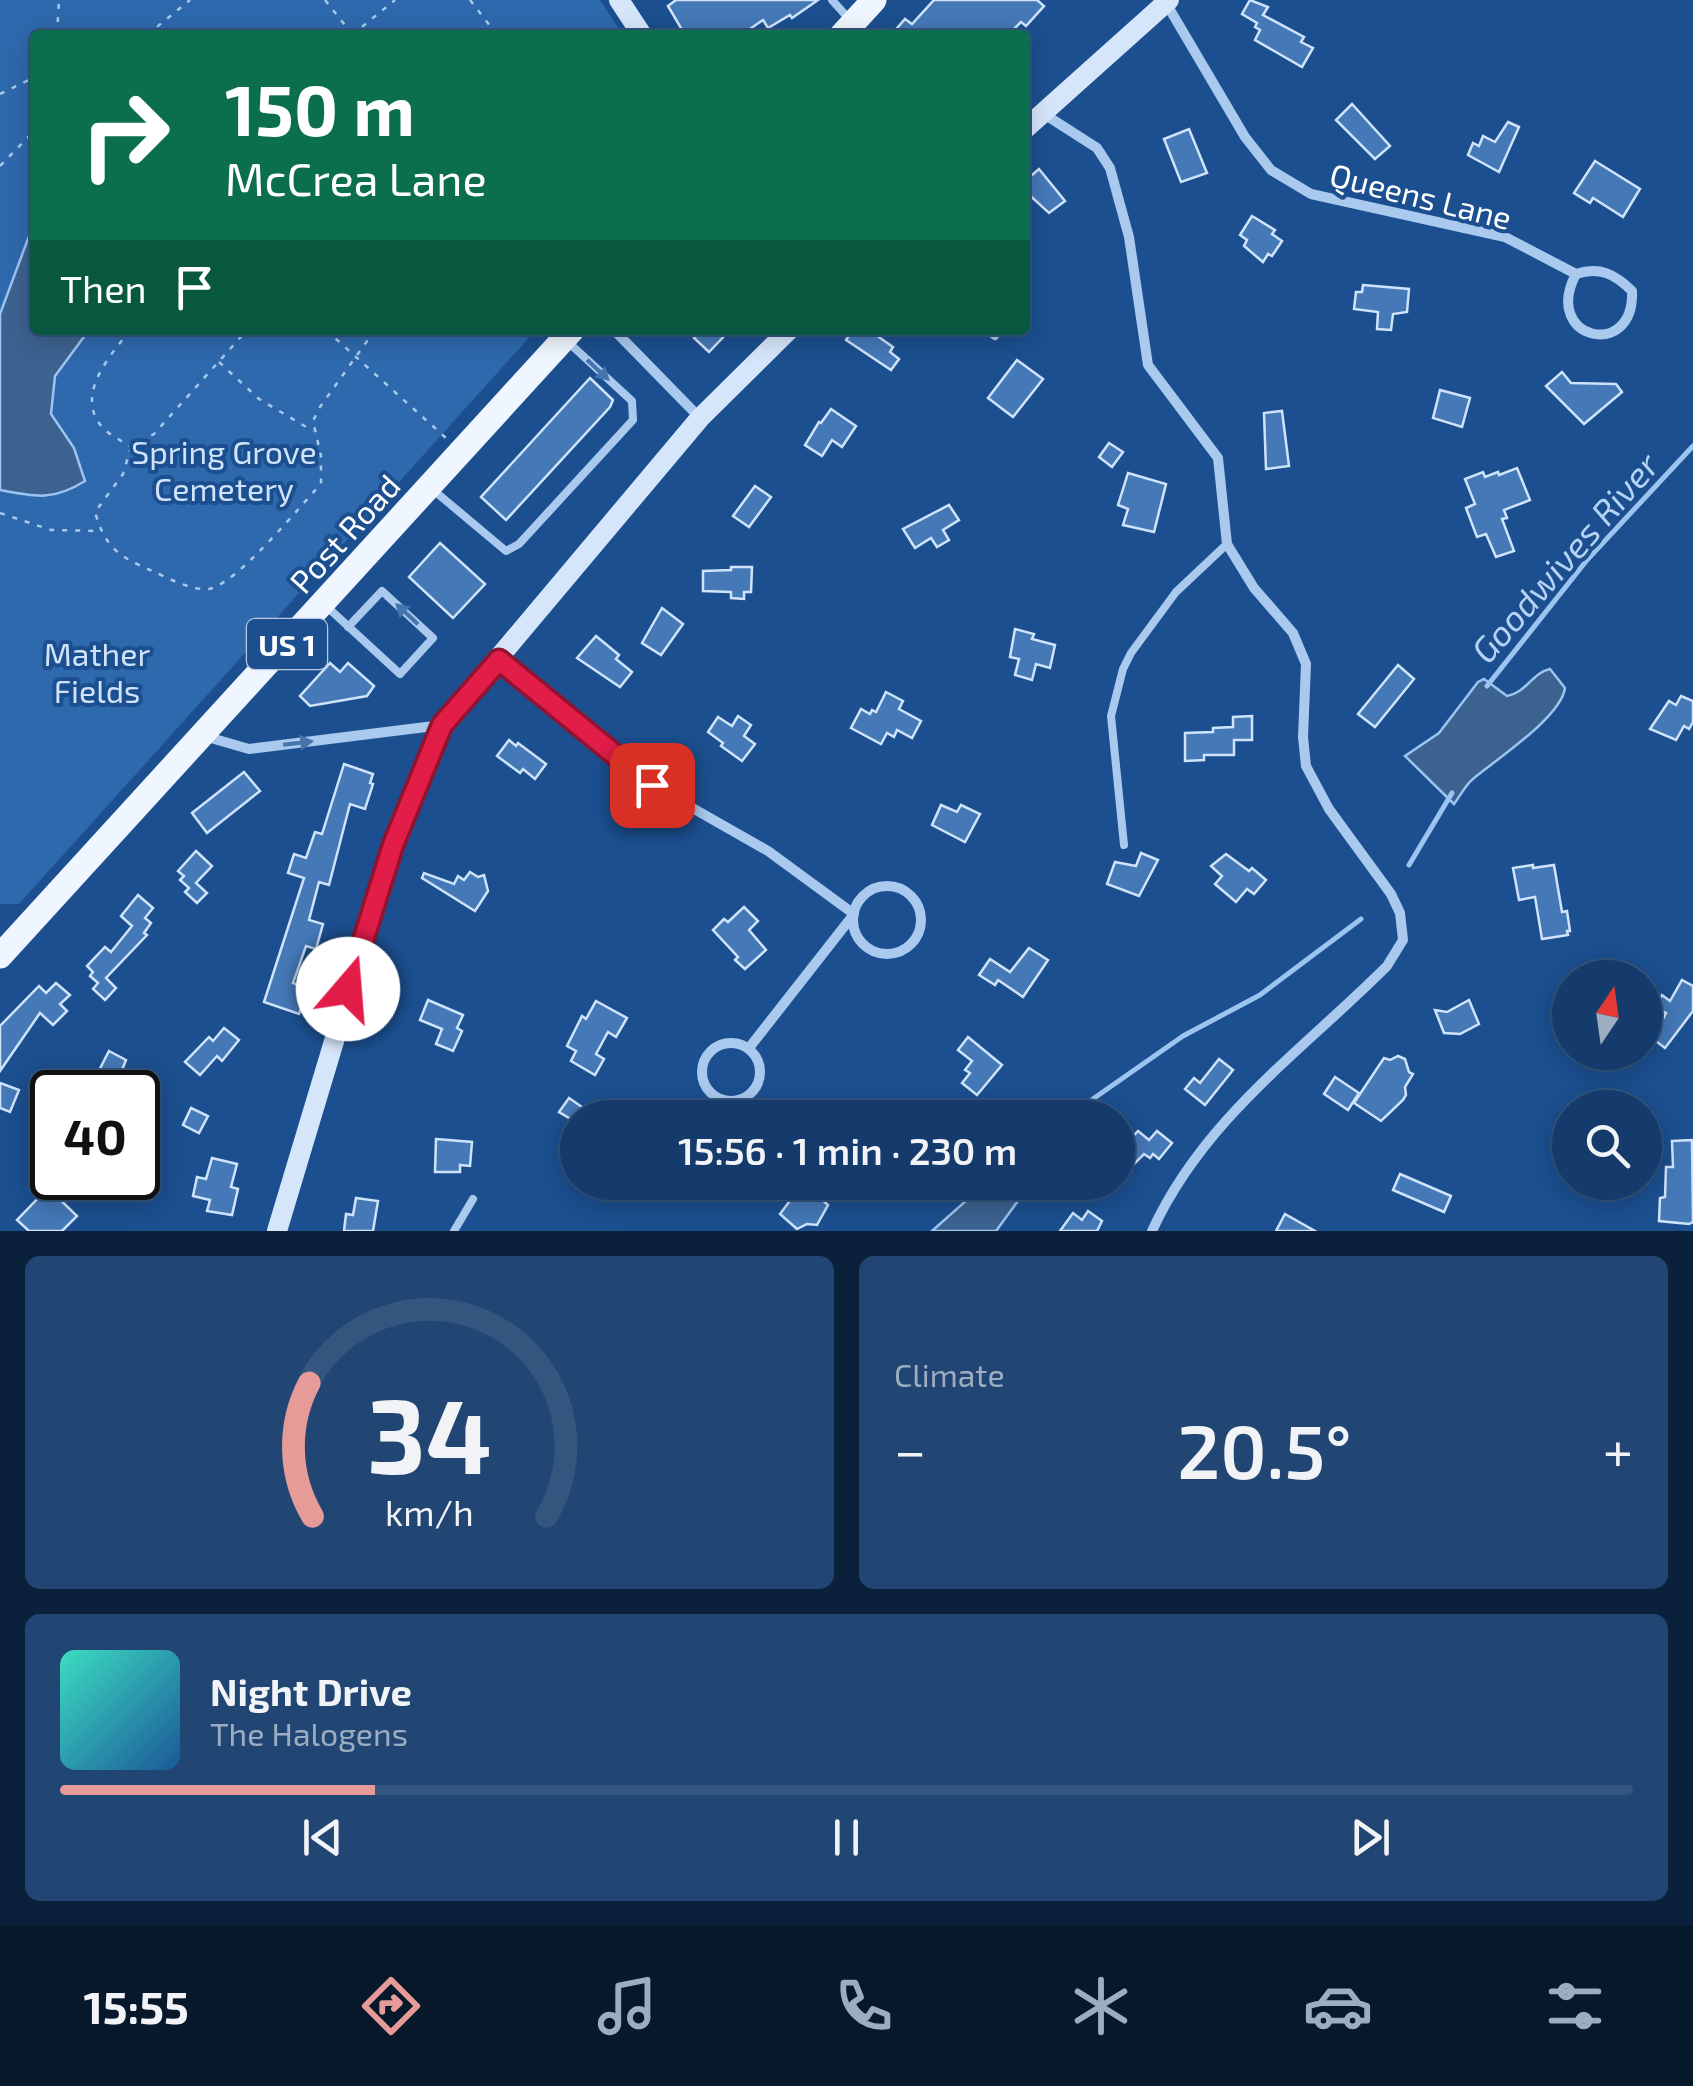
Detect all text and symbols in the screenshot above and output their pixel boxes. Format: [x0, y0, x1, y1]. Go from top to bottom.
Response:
text: 150 m [225, 66, 415, 150]
icon: right [60, 70, 190, 200]
text: McCrea Lane [225, 151, 487, 205]
street label: Queens Lane [1326, 154, 1516, 237]
icon: arrive [167, 260, 222, 315]
text: Then [60, 265, 147, 311]
one-way arrow [586, 358, 610, 381]
park label: Spring Grove Cemetery [131, 432, 317, 507]
water label: Goodwives River [1462, 443, 1667, 670]
street label: Post Road [281, 466, 407, 600]
one-way arrow [395, 604, 420, 626]
road number: US 1 [247, 619, 327, 669]
park label: Mather Fields [44, 634, 150, 709]
one-way arrow [283, 735, 315, 751]
pin [610, 743, 695, 828]
icon: arrive [625, 758, 680, 813]
position arrow [296, 937, 400, 1041]
north arrow [1552, 960, 1662, 1070]
map controls [1552, 960, 1662, 1200]
speed limit sign: 40 [30, 1070, 160, 1200]
button: search [1552, 1090, 1662, 1200]
text: 15:56 · 1 min · 230 m [678, 1127, 1017, 1173]
text: Climate [894, 1355, 1005, 1393]
text: 34 [367, 1370, 492, 1495]
text: 20.5° [1177, 1404, 1352, 1494]
text: − [894, 1416, 926, 1482]
text: + [1603, 1416, 1633, 1482]
text: km/h [385, 1490, 474, 1533]
text: Night Drive [210, 1668, 412, 1714]
text: The Halogens [210, 1714, 408, 1752]
icon: previous [295, 1810, 350, 1865]
icon: pause [819, 1810, 874, 1865]
icon: next [1343, 1810, 1398, 1865]
icon: directions [356, 1971, 426, 2041]
icon: music [592, 1971, 662, 2041]
icon: phone [829, 1971, 899, 2041]
icon: climate [1066, 1971, 1136, 2041]
icon: car [1303, 1971, 1373, 2041]
icon: filters [1540, 1971, 1610, 2041]
text: 15:55 [83, 1979, 189, 2033]

